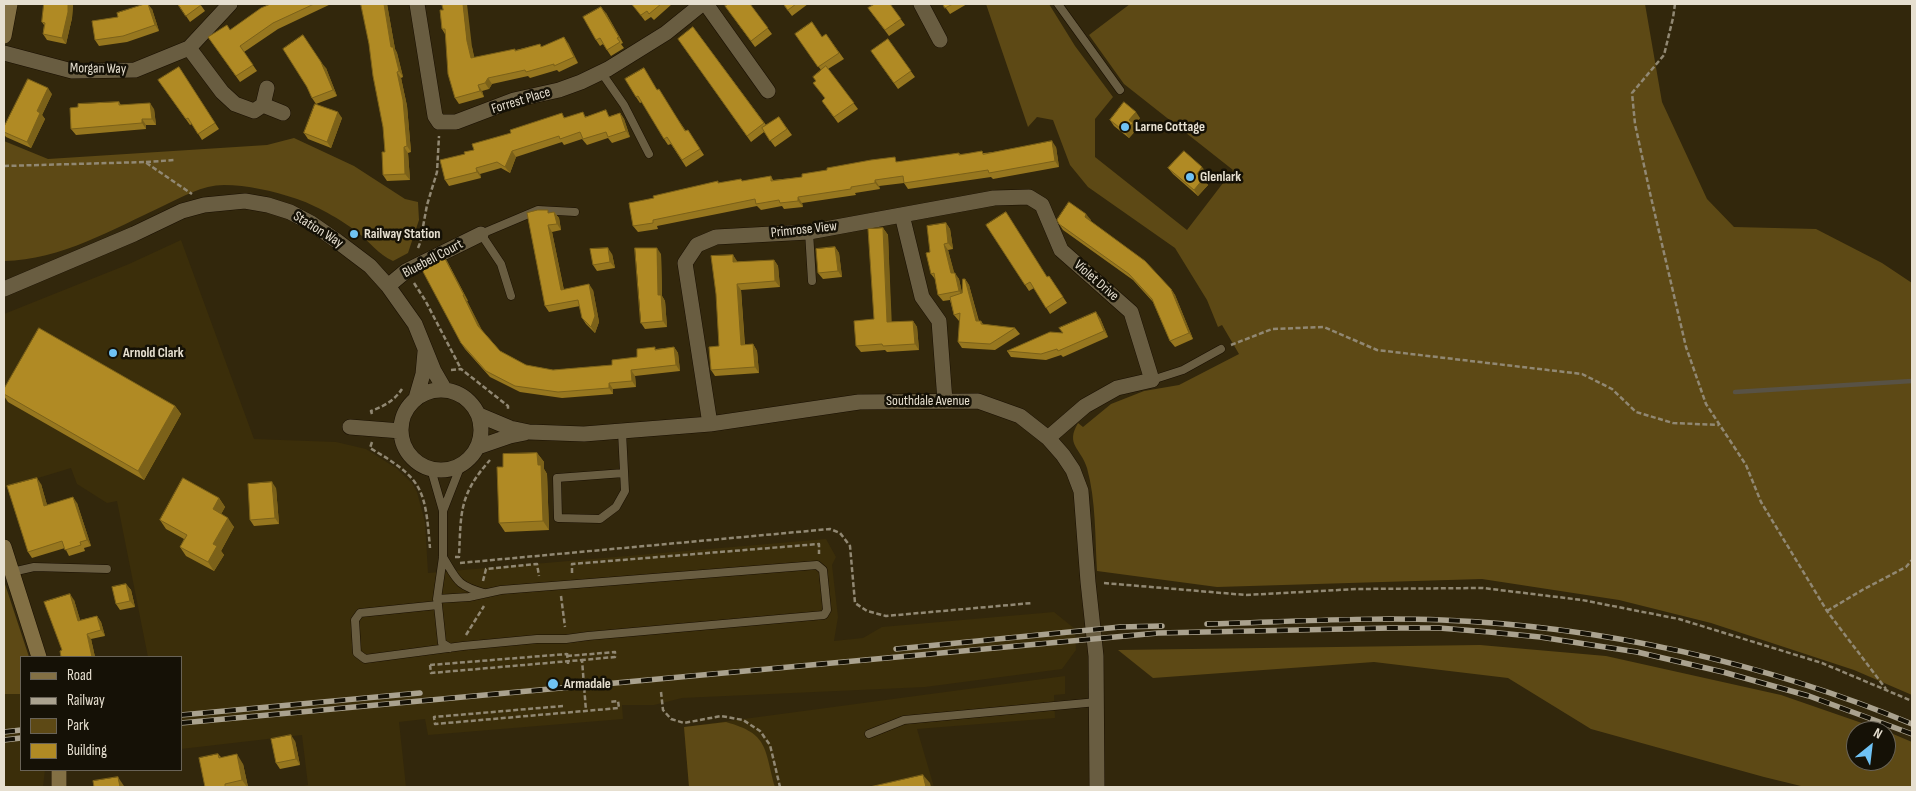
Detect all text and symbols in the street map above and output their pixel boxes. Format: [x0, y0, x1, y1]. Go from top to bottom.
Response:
street label: Morgan Way [70, 60, 126, 78]
street label: Forrest Place [489, 84, 553, 118]
place label: Larne Cottage [1135, 119, 1205, 135]
marker: Larne Cottage [1119, 121, 1131, 133]
place label: Glenlark [1200, 169, 1241, 185]
marker: Glenlark [1184, 171, 1196, 183]
street label: Station Way [290, 208, 346, 252]
street label: Primrose View [770, 218, 838, 242]
place label: Railway Station [364, 226, 440, 242]
marker: Railway Station [348, 228, 360, 240]
street label: Bluebell Court [400, 236, 466, 282]
street label: Violet Drive [1070, 257, 1122, 305]
place label: Arnold Clark [123, 345, 184, 361]
marker: Arnold Clark [107, 347, 119, 359]
street label: Southdale Avenue [886, 393, 970, 409]
legend [20, 656, 182, 771]
text: Road [67, 666, 92, 685]
place label: Armadale [564, 676, 611, 692]
marker: Armadale [546, 677, 560, 691]
text: Railway [67, 691, 105, 710]
text: Park [67, 716, 89, 735]
north arrow [1846, 721, 1896, 771]
text: N [1871, 724, 1885, 743]
text: Building [67, 741, 107, 760]

